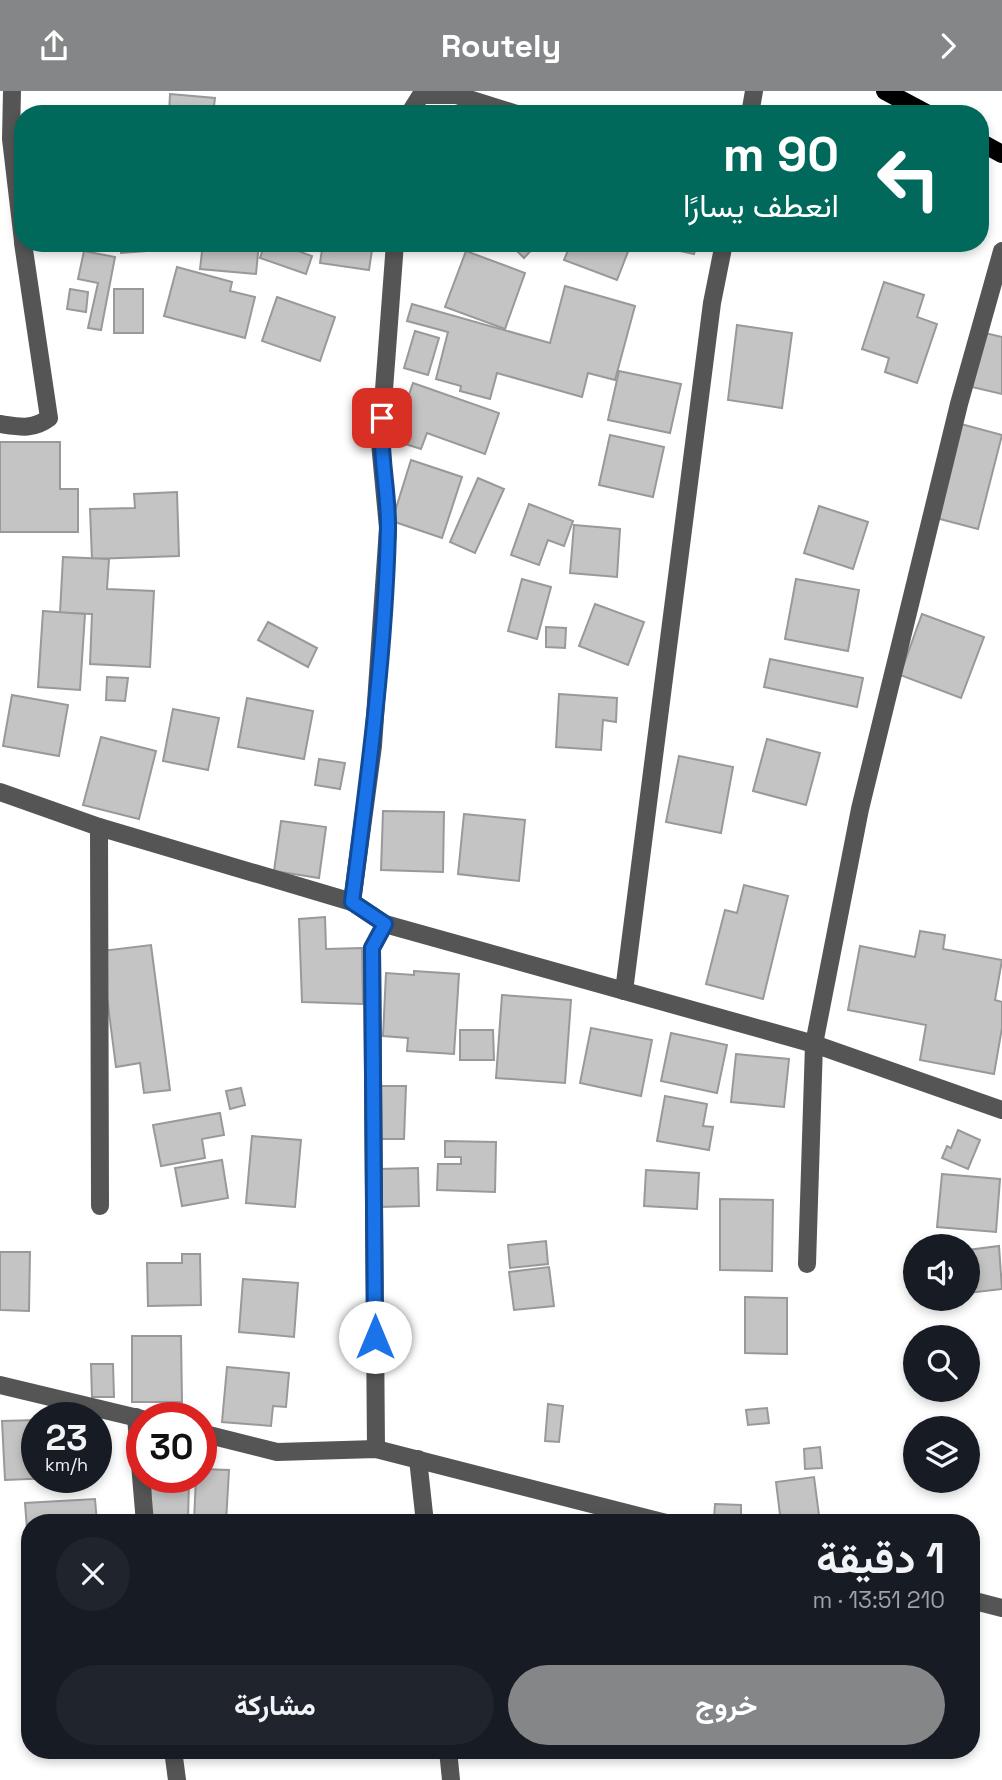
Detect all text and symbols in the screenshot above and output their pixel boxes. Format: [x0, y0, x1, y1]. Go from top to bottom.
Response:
text: Routely [441, 26, 561, 66]
icon: share [35, 27, 73, 65]
icon: forward [929, 27, 967, 65]
text: 90 m [723, 123, 839, 185]
icon: left [863, 133, 954, 224]
text: انعطف يسارًا [683, 186, 839, 226]
pin [352, 388, 412, 448]
icon: arrive [363, 399, 401, 437]
map controls [903, 1234, 980, 1493]
button: sound [903, 1234, 980, 1311]
position arrow [338, 1300, 412, 1374]
button: search [903, 1325, 980, 1402]
speed limit sign: 30 [126, 1402, 217, 1493]
text: 23 [45, 1416, 88, 1460]
button: layers [903, 1416, 980, 1493]
text: km/h [45, 1453, 88, 1476]
text: 1 دقيقة [816, 1532, 945, 1585]
button: close [56, 1537, 130, 1611]
text: 210 m · 13:51 [813, 1585, 945, 1615]
button: مشاركة [56, 1665, 494, 1745]
button: خروج [508, 1665, 945, 1745]

